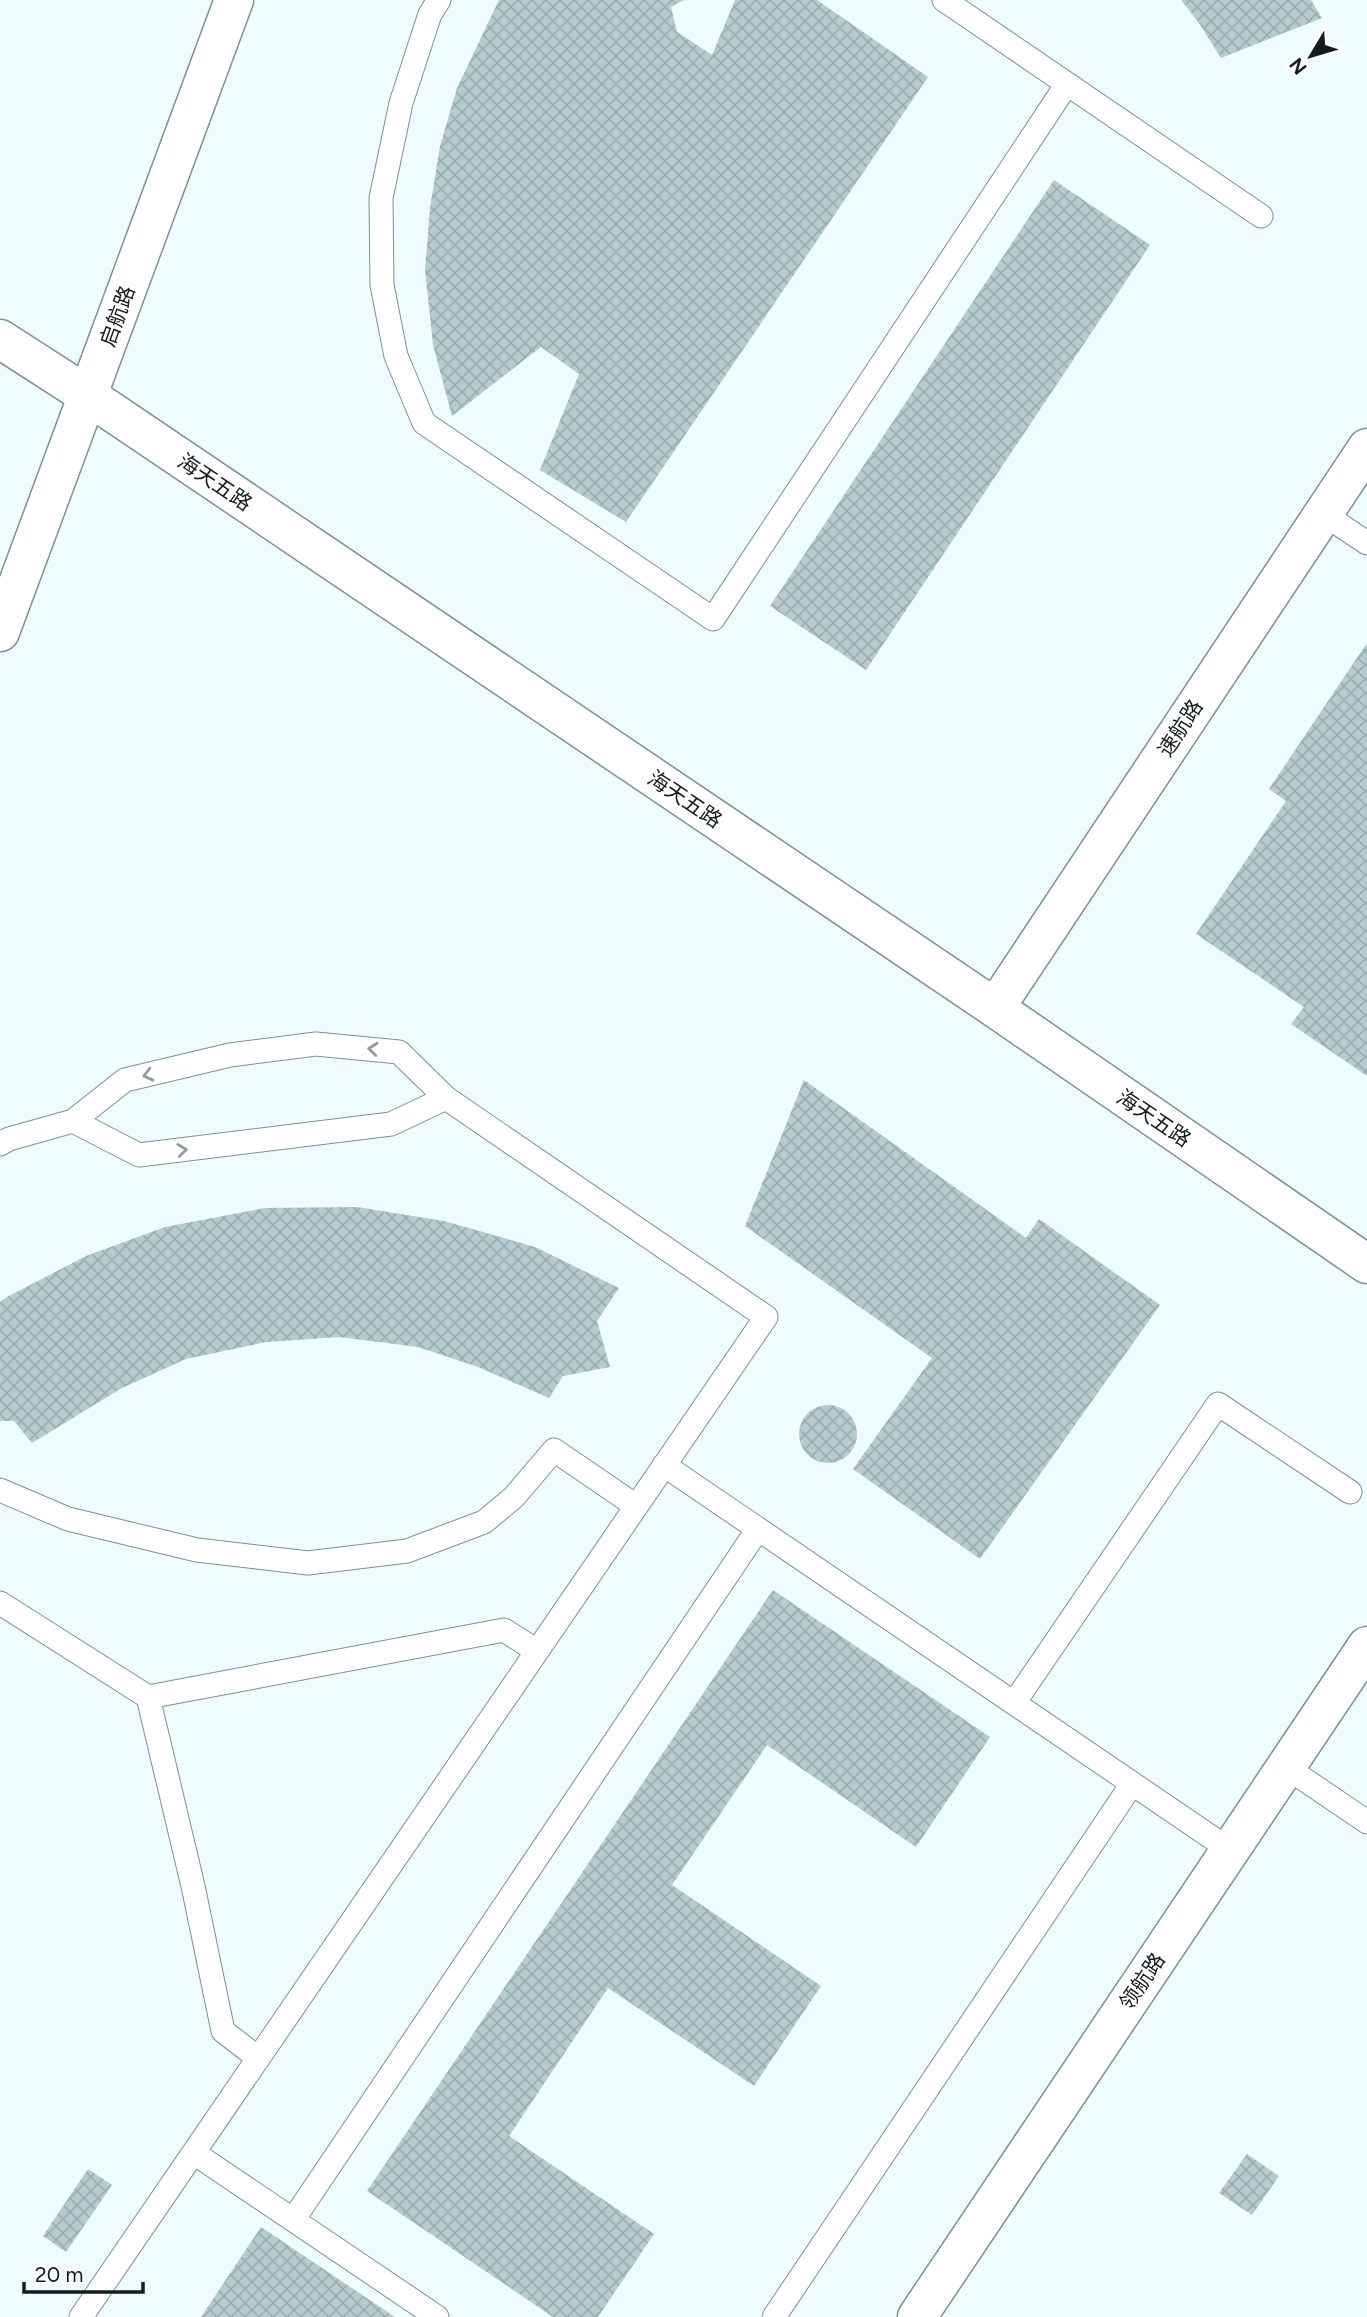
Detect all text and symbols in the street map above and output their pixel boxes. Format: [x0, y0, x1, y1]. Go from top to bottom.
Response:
north arrow [1276, 21, 1346, 91]
text: N [1284, 53, 1312, 79]
street label: 启航路 [94, 282, 140, 350]
street label: 海天五路 [173, 448, 257, 516]
street label: 速航路 [1152, 695, 1208, 761]
street label: 海天五路 [643, 765, 727, 833]
one-way arrow [367, 1042, 378, 1057]
one-way arrow [143, 1067, 155, 1081]
street label: 海天五路 [1112, 1084, 1196, 1152]
one-way arrow [176, 1142, 188, 1157]
street label: 领航路 [1114, 1948, 1170, 2014]
scale bar [24, 2250, 144, 2294]
text: 20 m [35, 2262, 83, 2287]

